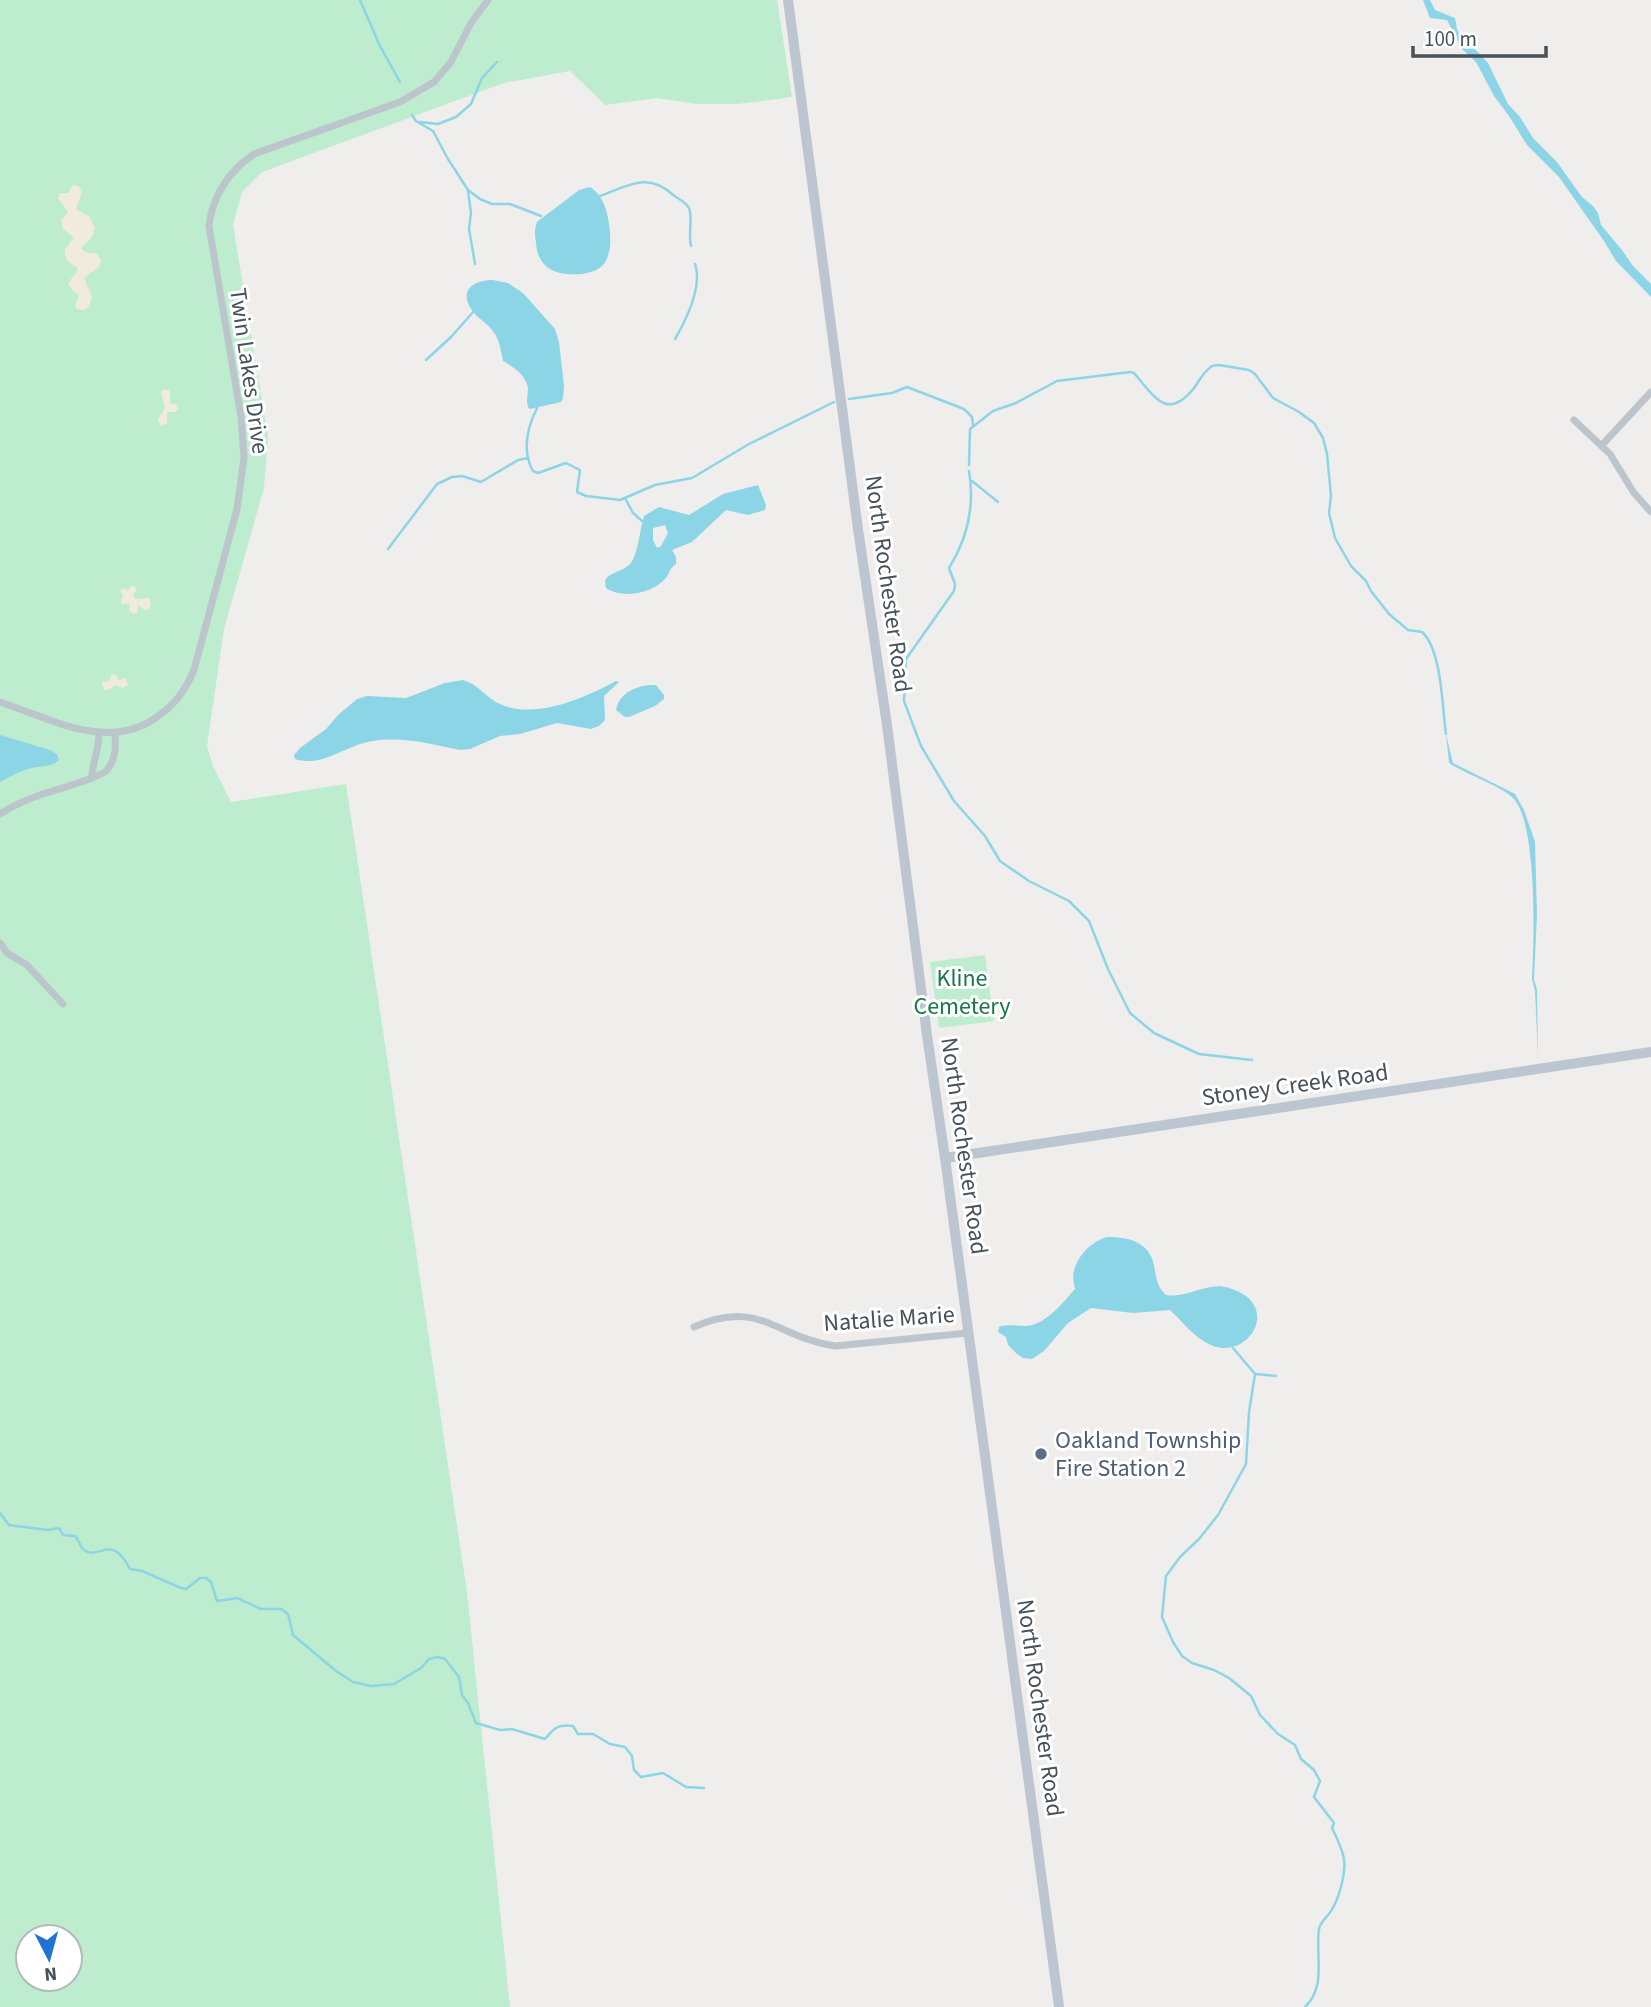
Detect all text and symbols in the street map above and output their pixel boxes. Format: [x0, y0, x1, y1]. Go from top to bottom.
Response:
scale bar [1413, 14, 1546, 58]
text: 100 m [1424, 24, 1477, 54]
street label: Twin Lakes Drive [220, 286, 278, 456]
street label: North Rochester Road [855, 473, 921, 695]
park label: Kline Cemetery [914, 961, 1011, 1024]
street label: North Rochester Road [931, 1035, 997, 1257]
street label: Stoney Creek Road [1199, 1055, 1391, 1115]
street label: Natalie Marie [822, 1297, 956, 1341]
place label: Oakland Township Fire Station 2 [1055, 1423, 1241, 1486]
marker: Oakland Township Fire Station 2 [1033, 1446, 1049, 1462]
street label: North Rochester Road [1007, 1597, 1073, 1819]
north arrow [14, 1923, 84, 1993]
text: N [43, 1959, 58, 1988]

